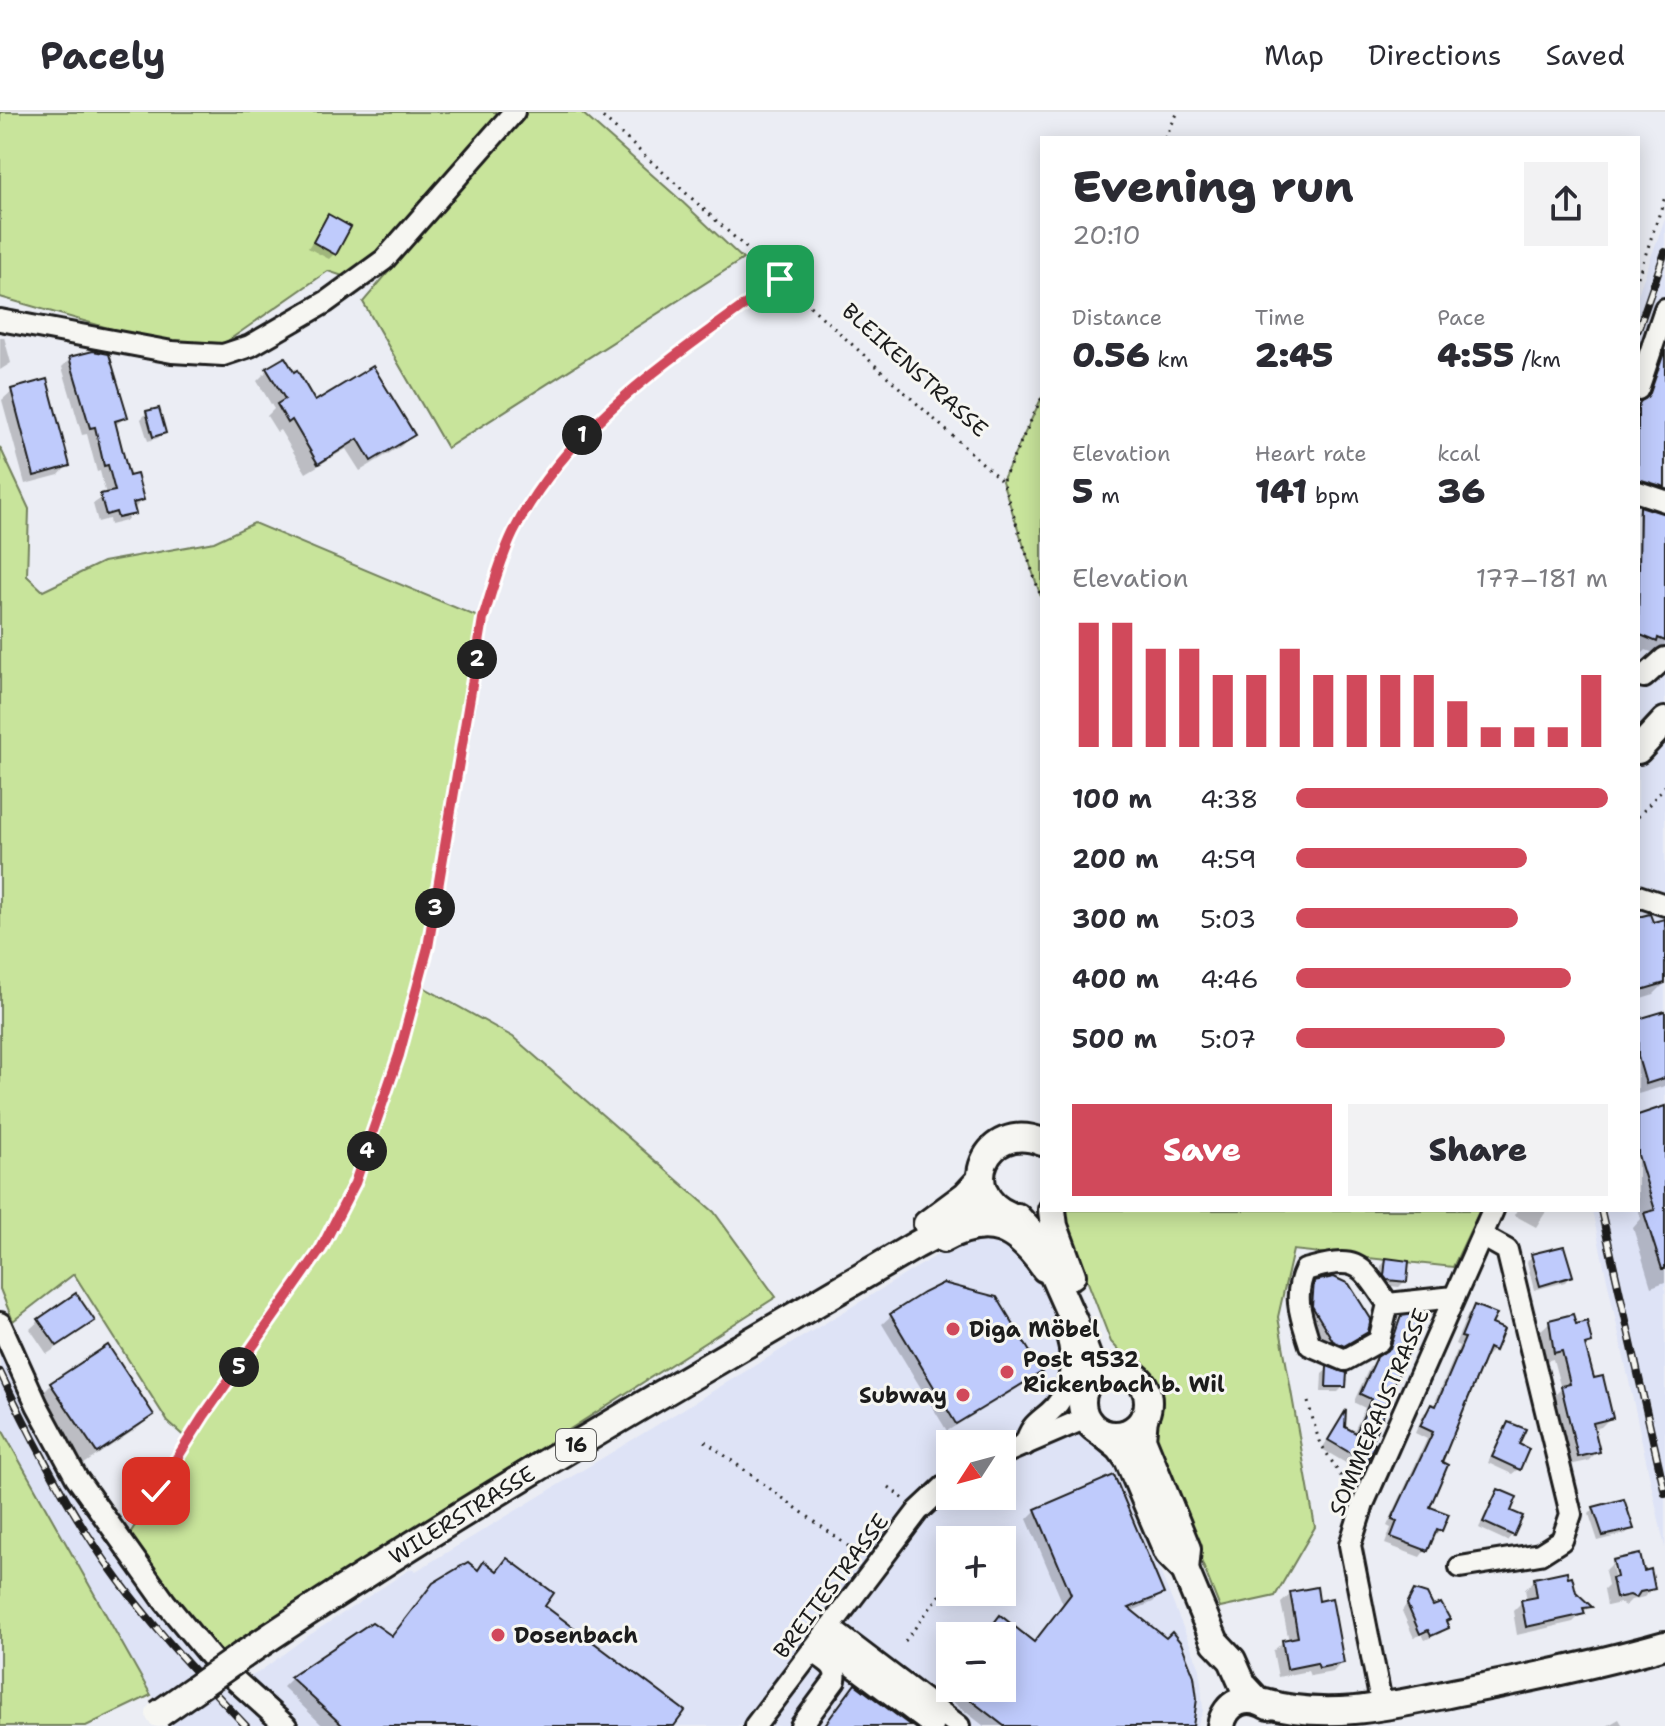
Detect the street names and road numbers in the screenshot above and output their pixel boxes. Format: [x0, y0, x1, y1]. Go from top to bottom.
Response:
street label: BLEIKENSTRASSE [836, 297, 994, 443]
street label: SOMMERAUSTRASSE [1322, 1304, 1436, 1520]
road number: 16 [556, 1429, 596, 1461]
street label: WILERSTRASSE [383, 1459, 540, 1571]
street label: BREITESTRASSE [767, 1508, 895, 1664]

